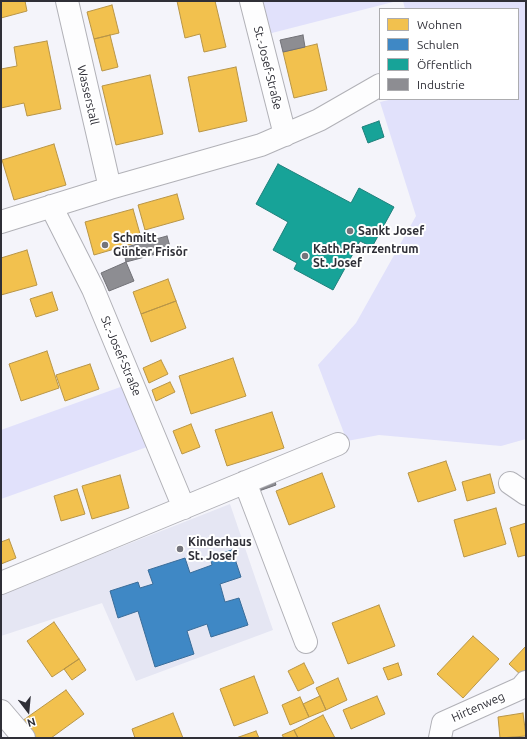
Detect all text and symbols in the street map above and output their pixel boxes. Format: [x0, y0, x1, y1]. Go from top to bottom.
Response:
legend [379, 8, 519, 100]
text: Wohnen [417, 18, 462, 31]
street label: St.-Josef-Straße [251, 25, 285, 111]
text: Schulen [417, 38, 459, 51]
text: Öffentlich [417, 58, 472, 71]
street label: Wasserstall [74, 64, 102, 126]
text: Industrie [417, 78, 465, 91]
place label: Sankt Josef [358, 224, 424, 238]
marker: Sankt Josef [345, 226, 355, 236]
place label: Schmitt Günter Frisör [113, 231, 188, 259]
marker: Schmitt Günter Frisör [100, 240, 110, 250]
place label: Kath.Pfarrzentrum St. Josef [313, 242, 419, 270]
marker: Kath.Pfarrzentrum St. Josef [300, 251, 310, 261]
street label: St.-Josef-Straße [98, 314, 144, 398]
place label: Kinderhaus St. Josef [188, 535, 252, 563]
marker: Kinderhaus St. Josef [175, 544, 185, 554]
street label: Hirtenweg [449, 689, 507, 725]
north arrow [8, 691, 48, 731]
text: N [26, 716, 37, 729]

